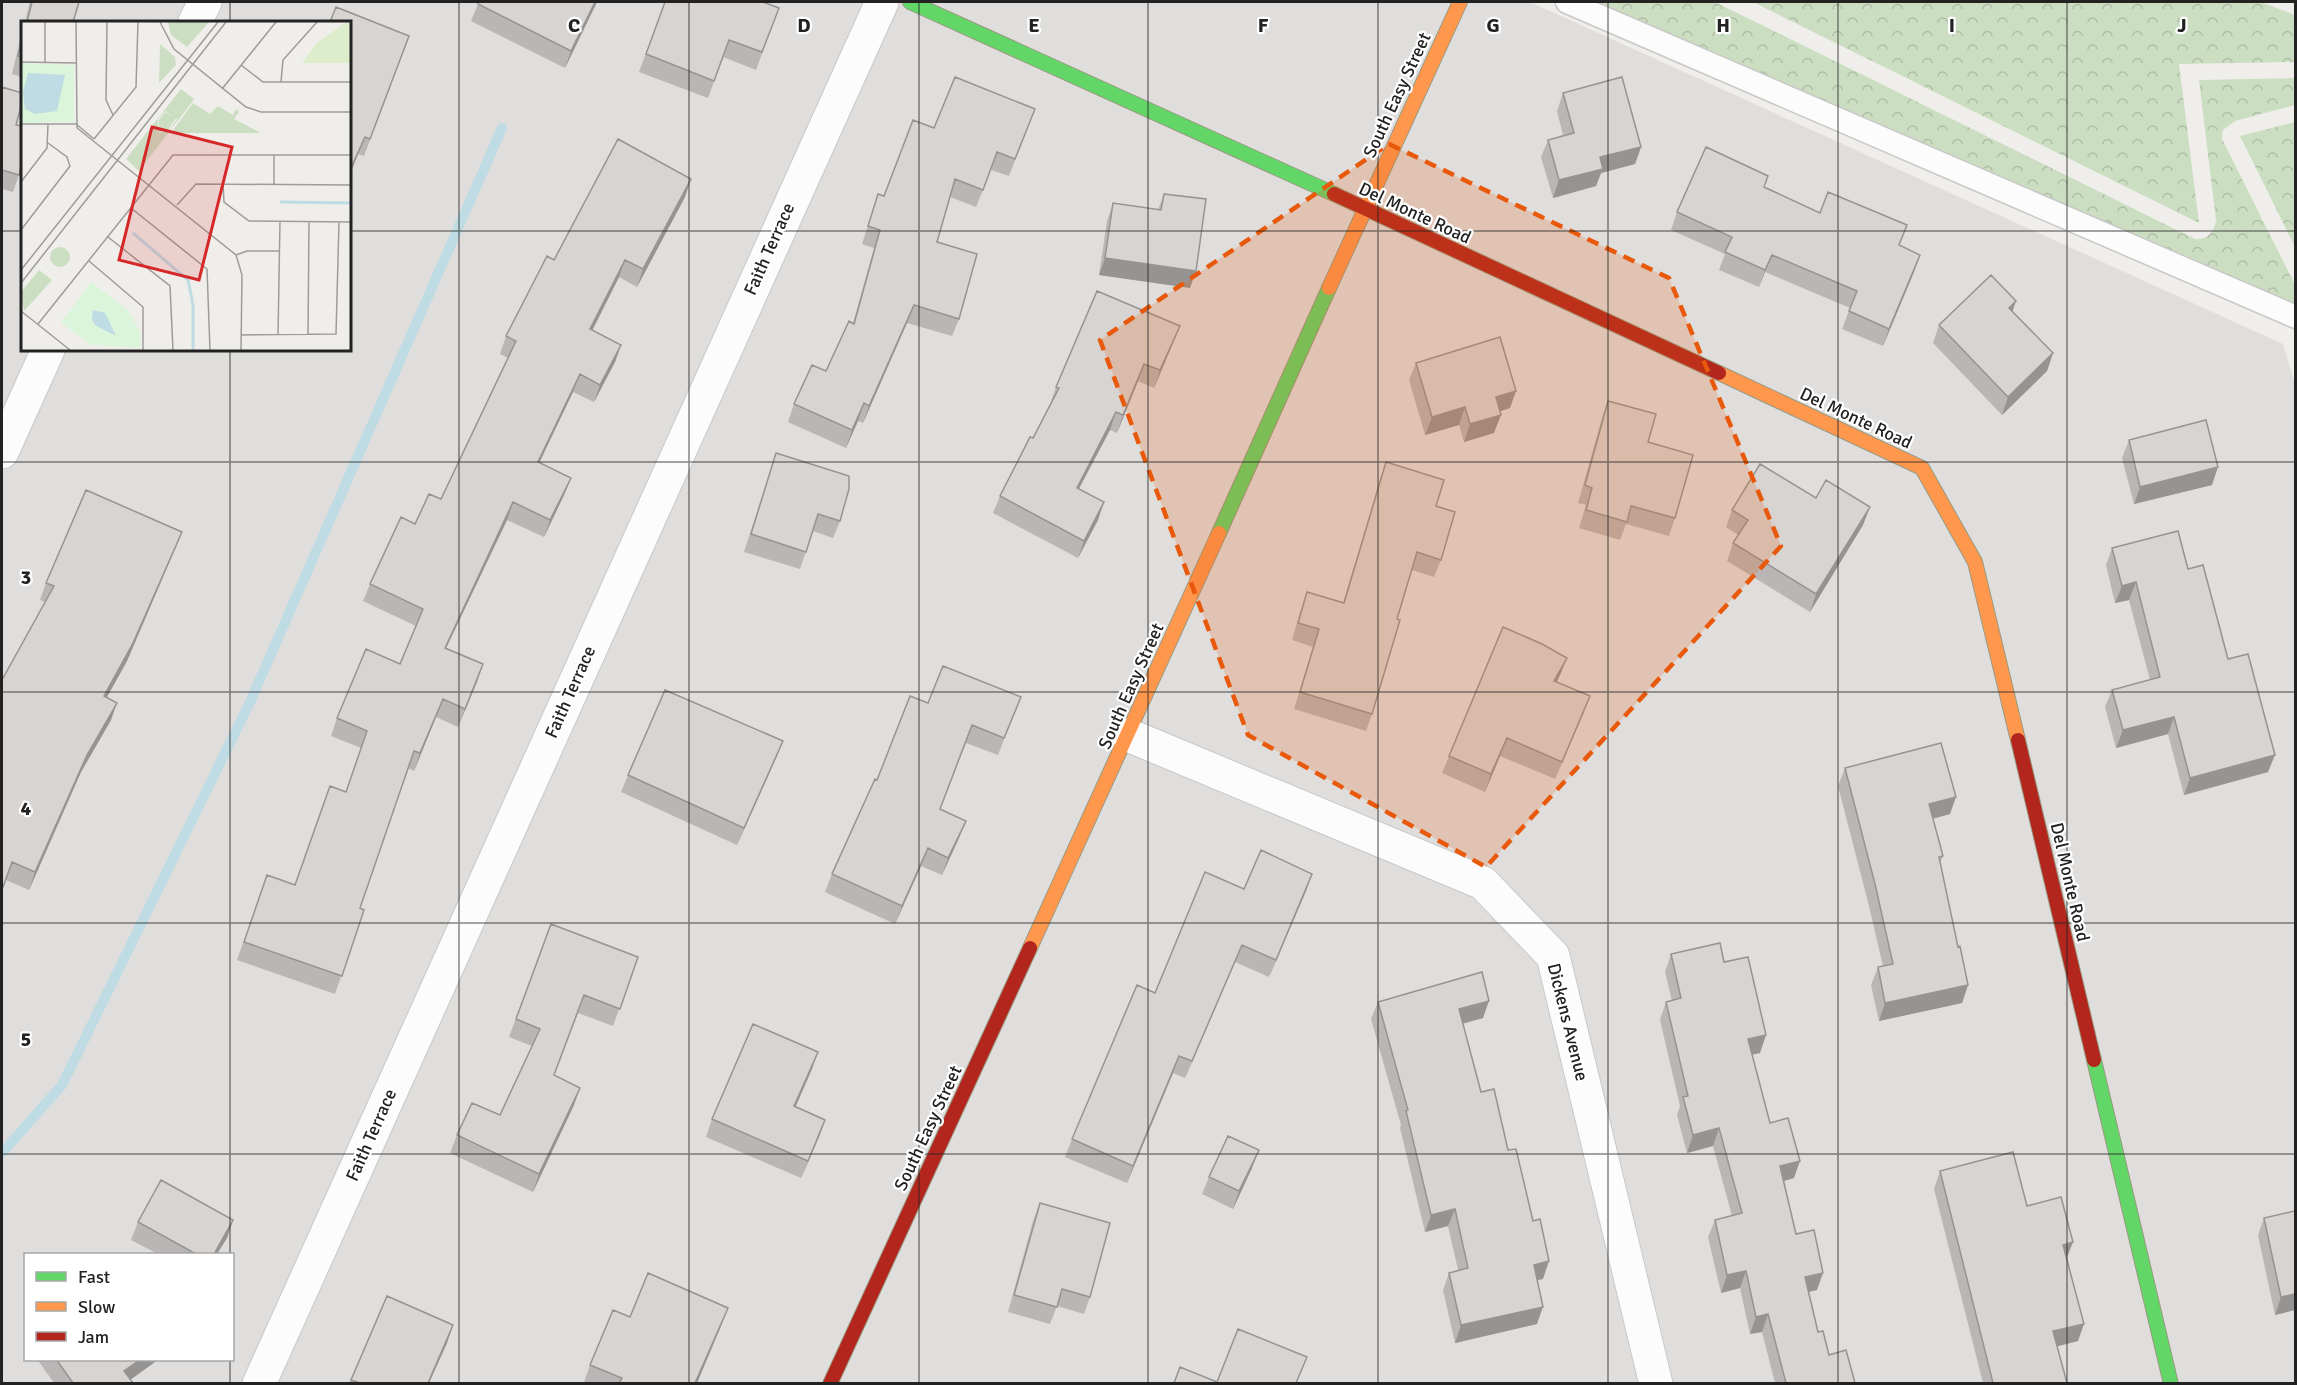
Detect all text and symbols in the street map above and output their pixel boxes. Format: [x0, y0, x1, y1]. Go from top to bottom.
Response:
text: C [568, 13, 580, 38]
text: D [797, 13, 811, 38]
text: E [1028, 13, 1040, 38]
text: F [1258, 13, 1269, 38]
text: G [1486, 13, 1500, 38]
text: H [1716, 13, 1730, 38]
text: I [1949, 13, 1955, 38]
text: J [2177, 13, 2187, 38]
inset map [21, 21, 351, 351]
street label: South Easy Street [1358, 29, 1436, 161]
street label: Del Monte Road [1355, 177, 1475, 249]
street label: Faith Terrace [739, 199, 799, 299]
street label: Del Monte Road [1796, 382, 1916, 454]
text: 3 [21, 565, 31, 590]
street label: South Easy Street [1093, 620, 1169, 752]
street label: Faith Terrace [540, 642, 600, 742]
text: 4 [21, 796, 32, 821]
street label: Del Monte Road [2046, 820, 2094, 944]
street label: Dickens Avenue [1543, 961, 1593, 1083]
text: 5 [21, 1027, 31, 1052]
street label: South Easy Street [889, 1062, 967, 1194]
street label: Faith Terrace [341, 1085, 401, 1185]
legend [24, 1253, 234, 1361]
text: Fast [78, 1266, 110, 1288]
text: Slow [78, 1296, 115, 1318]
text: Jam [78, 1326, 109, 1348]

